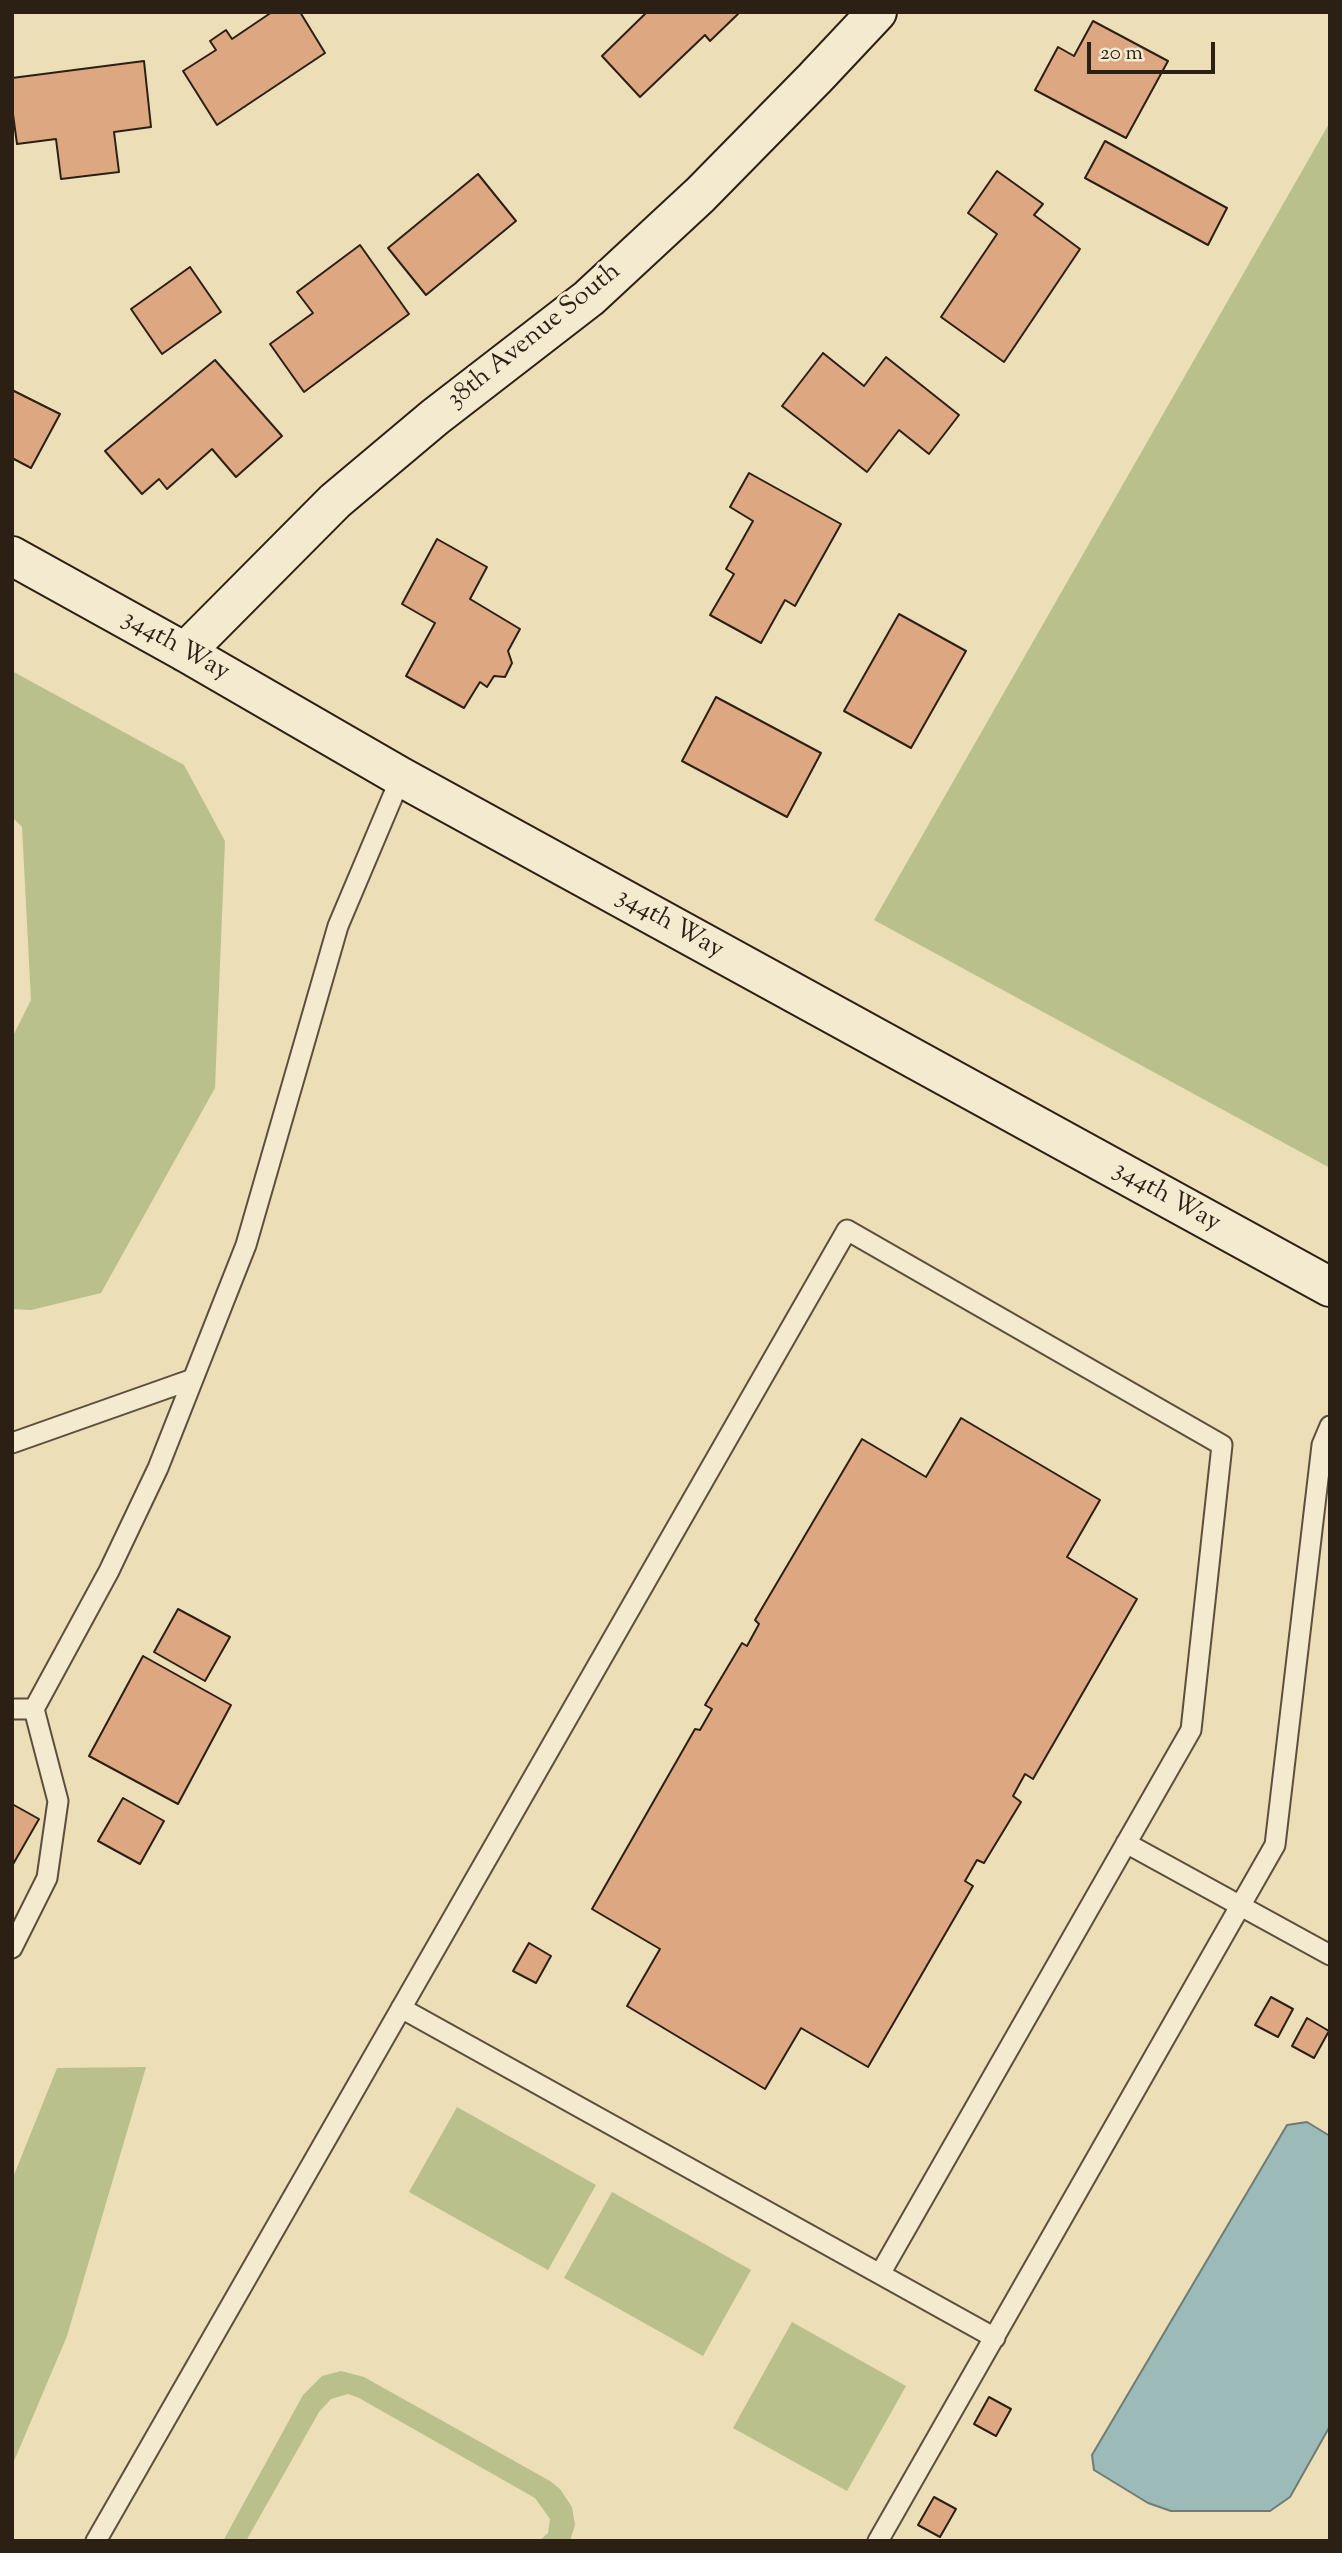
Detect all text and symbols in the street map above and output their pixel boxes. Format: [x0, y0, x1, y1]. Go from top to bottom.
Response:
scale bar [1090, 28, 1218, 72]
text: 20 m [1100, 39, 1143, 69]
street label: 38th Avenue South [442, 257, 628, 417]
street label: 344th Way [116, 605, 234, 689]
street label: 344th Way [610, 883, 728, 967]
street label: 344th Way [1107, 1156, 1225, 1240]

